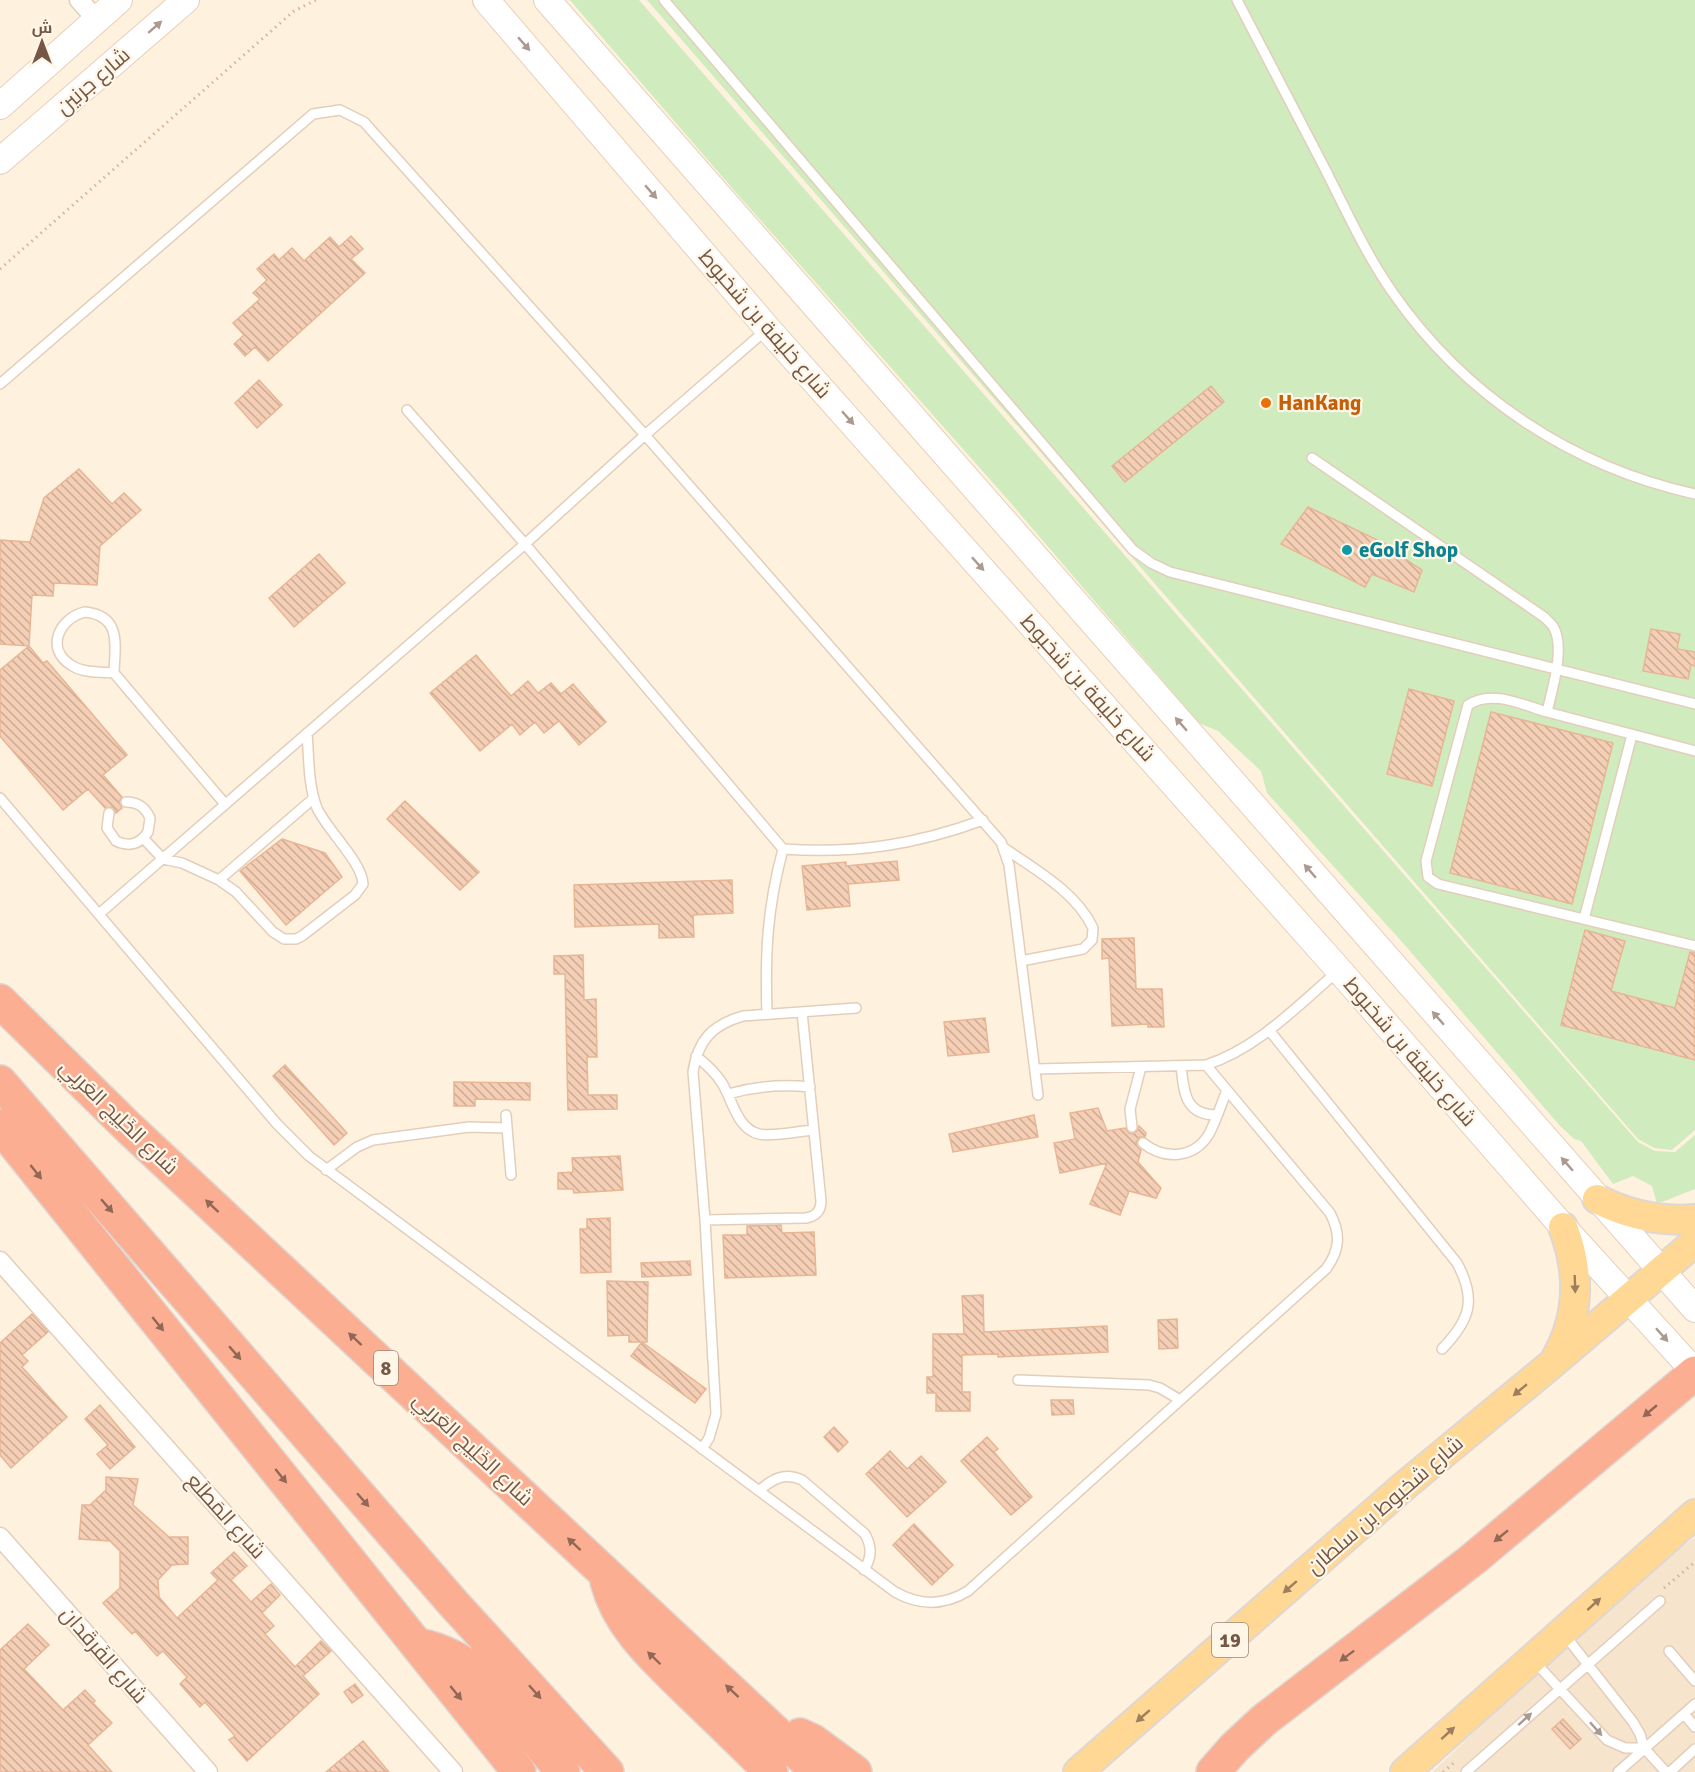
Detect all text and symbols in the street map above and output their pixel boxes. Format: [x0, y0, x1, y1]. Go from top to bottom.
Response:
north arrow [12, 12, 72, 72]
text: ش [32, 18, 52, 38]
one-way arrow [147, 20, 163, 33]
one-way arrow [517, 36, 530, 51]
street label: شارع جرنين [51, 42, 136, 121]
one-way arrow [644, 184, 657, 199]
street label: شارع خليفة بن شخبوط [692, 244, 837, 405]
place label: HanKang [1278, 390, 1361, 416]
marker: HanKang [1259, 396, 1273, 410]
one-way arrow [841, 411, 855, 426]
place label: eGolf Shop [1359, 537, 1458, 563]
marker: eGolf Shop [1340, 543, 1354, 557]
one-way arrow [971, 556, 984, 571]
street label: شارع خليفة بن شخبوط [1014, 609, 1161, 768]
one-way arrow [1175, 717, 1188, 732]
one-way arrow [1304, 864, 1317, 879]
street label: شارع خليفة بن شخبوط [1337, 972, 1482, 1133]
one-way arrow [1431, 1010, 1445, 1025]
street label: شارع الخَلِيج العَربِي [52, 1054, 184, 1182]
one-way arrow [1561, 1157, 1574, 1172]
one-way arrow [30, 1164, 42, 1180]
one-way arrow [100, 1198, 113, 1213]
one-way arrow [205, 1199, 220, 1213]
one-way arrow [1571, 1274, 1580, 1293]
one-way arrow [151, 1316, 164, 1331]
one-way arrow [1655, 1327, 1668, 1342]
one-way arrow [348, 1333, 363, 1346]
one-way arrow [229, 1345, 242, 1361]
road number: 8 [374, 1351, 398, 1385]
one-way arrow [1513, 1384, 1528, 1396]
street label: شارع الخَلِيج العَربِي [405, 1387, 539, 1514]
one-way arrow [1643, 1404, 1658, 1417]
street label: شارع شخبوط بن سلطان [1301, 1430, 1469, 1581]
street label: شارع المَطلَع [180, 1468, 271, 1565]
one-way arrow [274, 1468, 287, 1484]
one-way arrow [357, 1492, 370, 1508]
one-way arrow [1494, 1529, 1509, 1542]
one-way arrow [568, 1537, 582, 1551]
one-way arrow [1282, 1581, 1298, 1594]
one-way arrow [1586, 1598, 1601, 1611]
street label: شارع الفَرقَدان [54, 1601, 153, 1709]
road number: 19 [1212, 1623, 1248, 1657]
one-way arrow [1340, 1650, 1355, 1662]
one-way arrow [648, 1651, 662, 1665]
one-way arrow [725, 1684, 740, 1698]
one-way arrow [449, 1685, 462, 1701]
one-way arrow [528, 1685, 542, 1700]
one-way arrow [1135, 1709, 1151, 1722]
one-way arrow [1518, 1712, 1533, 1726]
one-way arrow [1589, 1721, 1603, 1735]
one-way arrow [1441, 1726, 1456, 1740]

